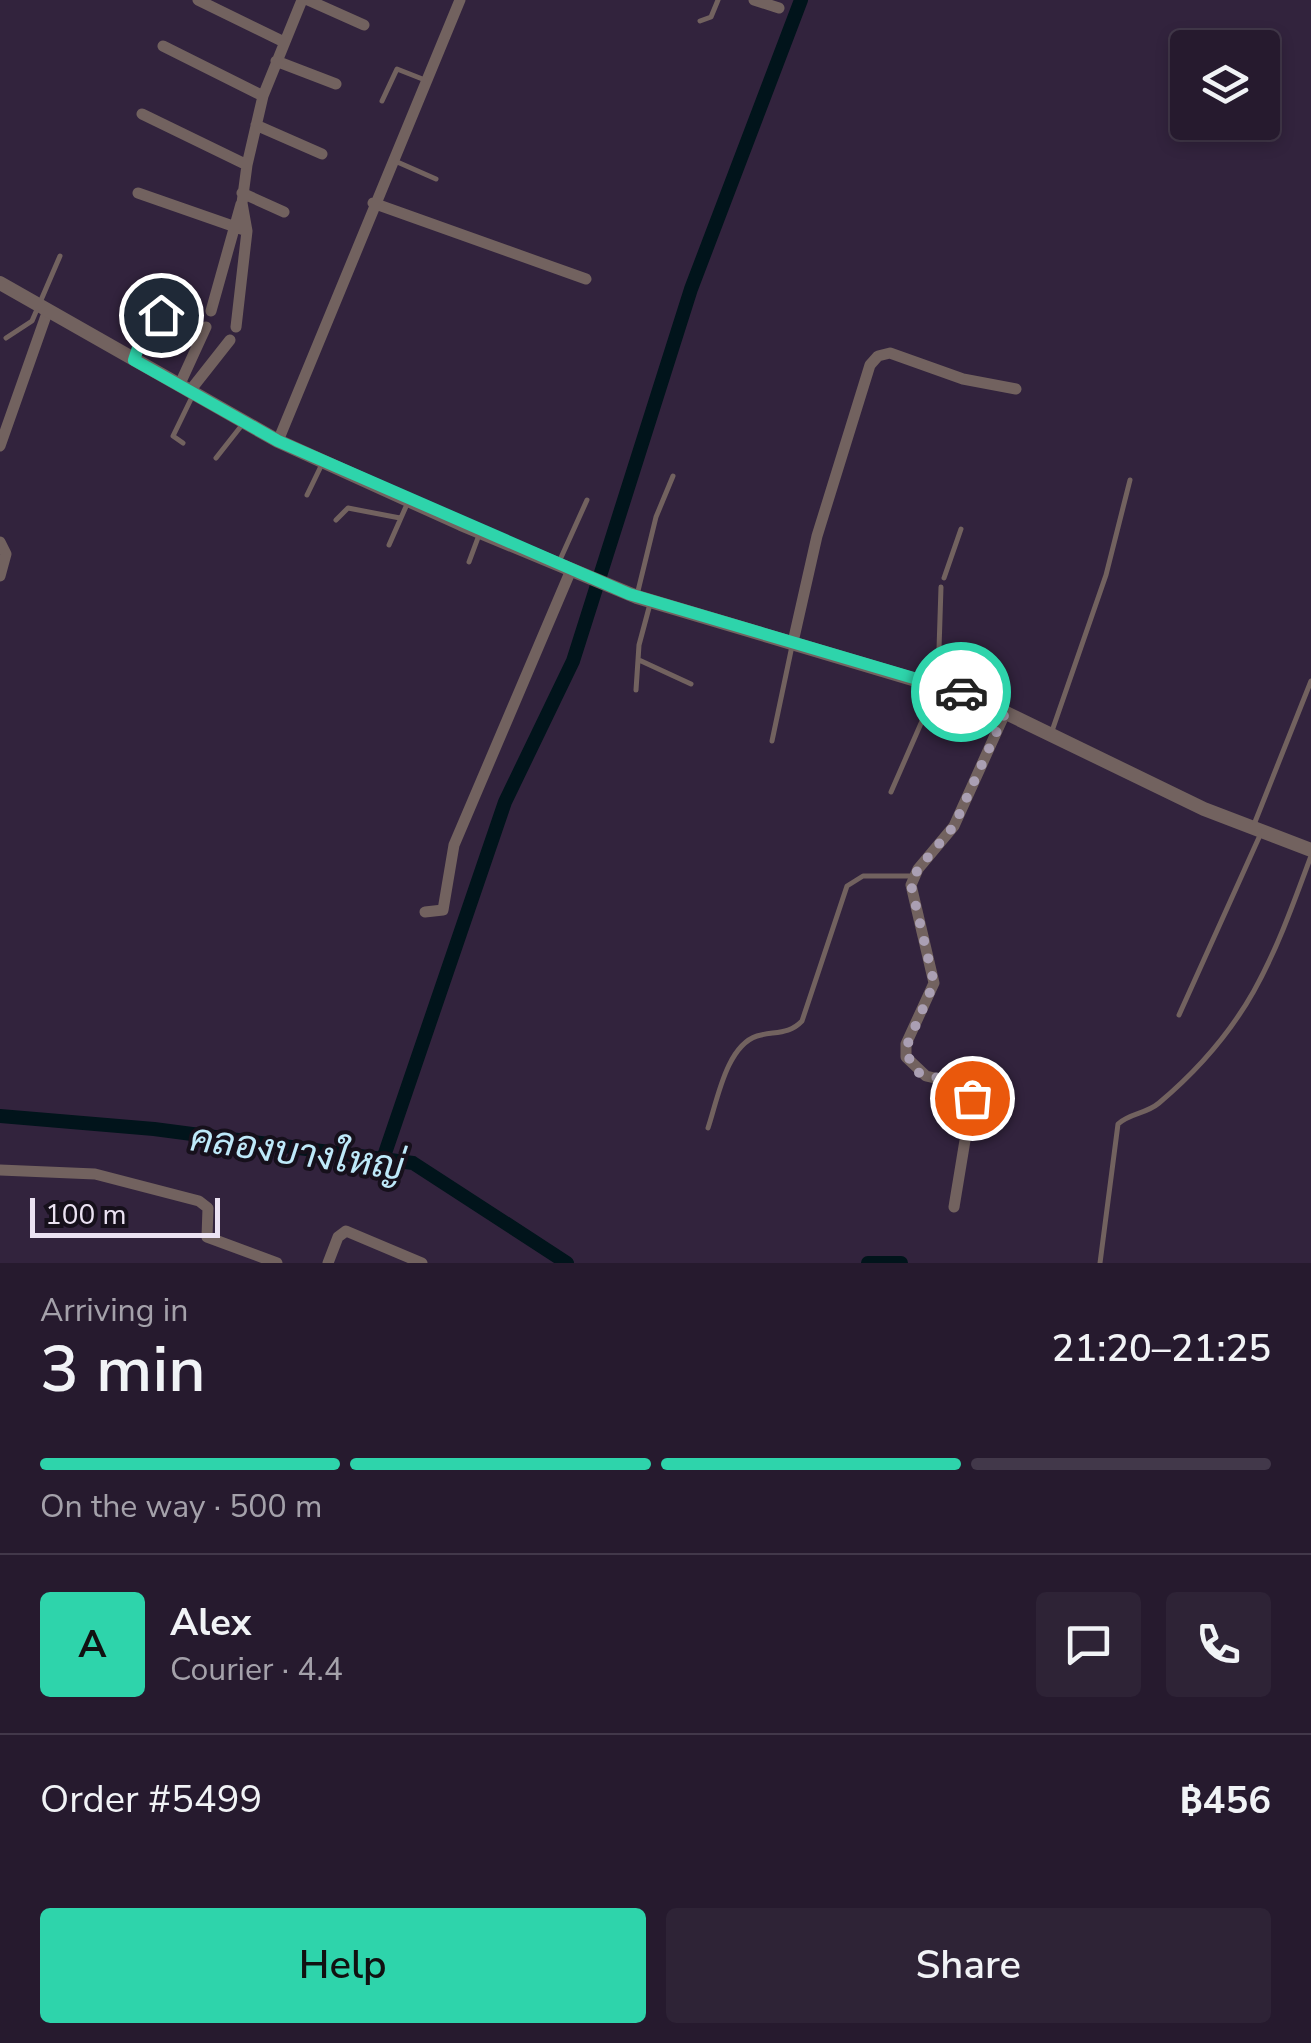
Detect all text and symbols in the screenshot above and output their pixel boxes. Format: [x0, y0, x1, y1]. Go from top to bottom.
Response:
map controls [1170, 30, 1280, 140]
button: layers [1170, 30, 1280, 140]
pin [119, 273, 204, 358]
icon: home [134, 288, 189, 343]
courier [911, 642, 1011, 742]
icon: car [934, 665, 989, 720]
pin [930, 1056, 1015, 1141]
icon: bag [945, 1071, 1000, 1126]
water label: คลองบางใหญ่ [187, 1112, 409, 1193]
scale bar [30, 1193, 220, 1238]
text: 100 m [45, 1196, 127, 1234]
text: Arriving in [40, 1289, 188, 1332]
text: 21:20–21:25 [1052, 1323, 1271, 1374]
text: 3 min [40, 1325, 206, 1414]
text: On the way · 500 m [40, 1485, 322, 1528]
button: chat [1036, 1592, 1141, 1697]
button: phone [1166, 1592, 1271, 1697]
text: Alex [170, 1597, 251, 1648]
text: A [78, 1619, 107, 1670]
text: Courier · 4.4 [170, 1648, 343, 1691]
text: Order #5499 [40, 1774, 262, 1825]
text: ฿456 [1180, 1775, 1271, 1826]
button: Help [40, 1908, 646, 2023]
button: Share [666, 1908, 1271, 2023]

